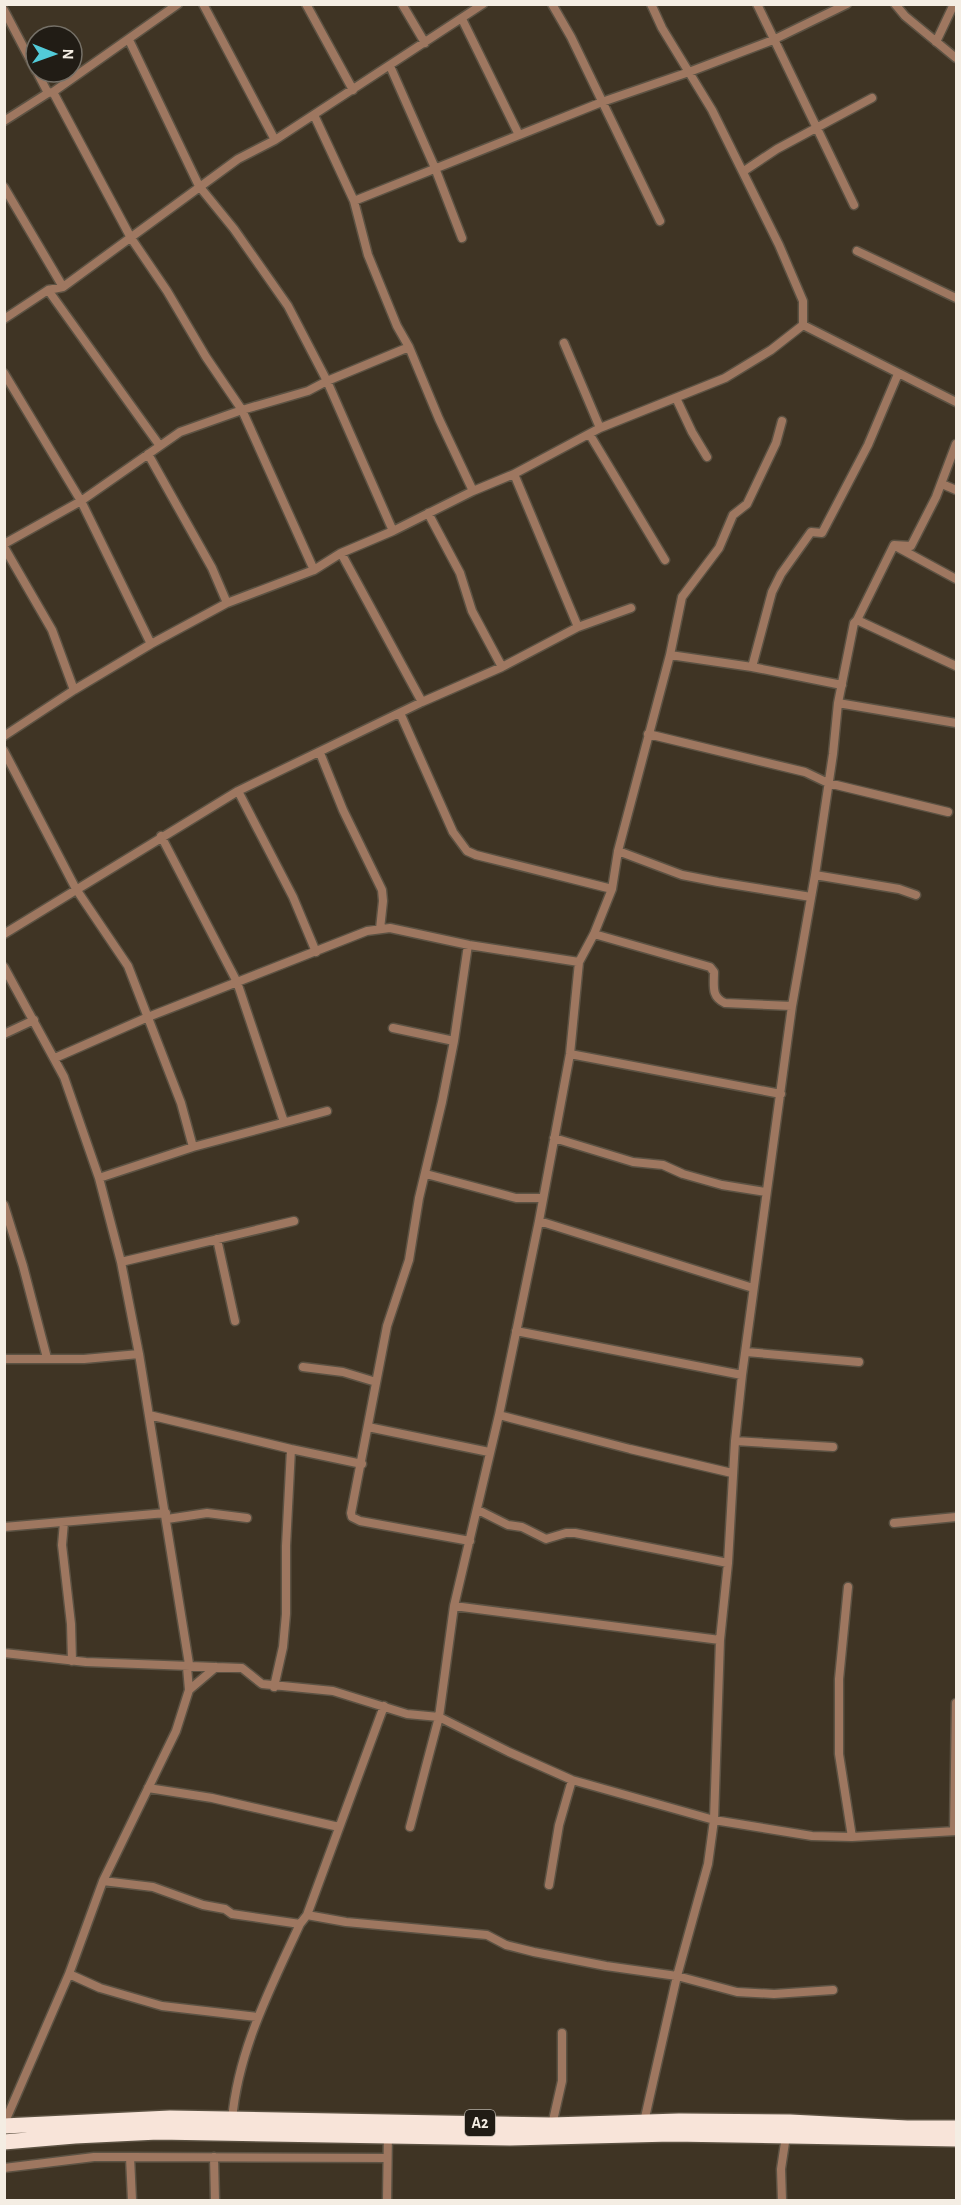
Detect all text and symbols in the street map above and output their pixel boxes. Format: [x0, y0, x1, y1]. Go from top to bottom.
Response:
north arrow [24, 24, 84, 84]
text: N [60, 49, 76, 60]
road number: A2 [465, 2110, 495, 2136]

